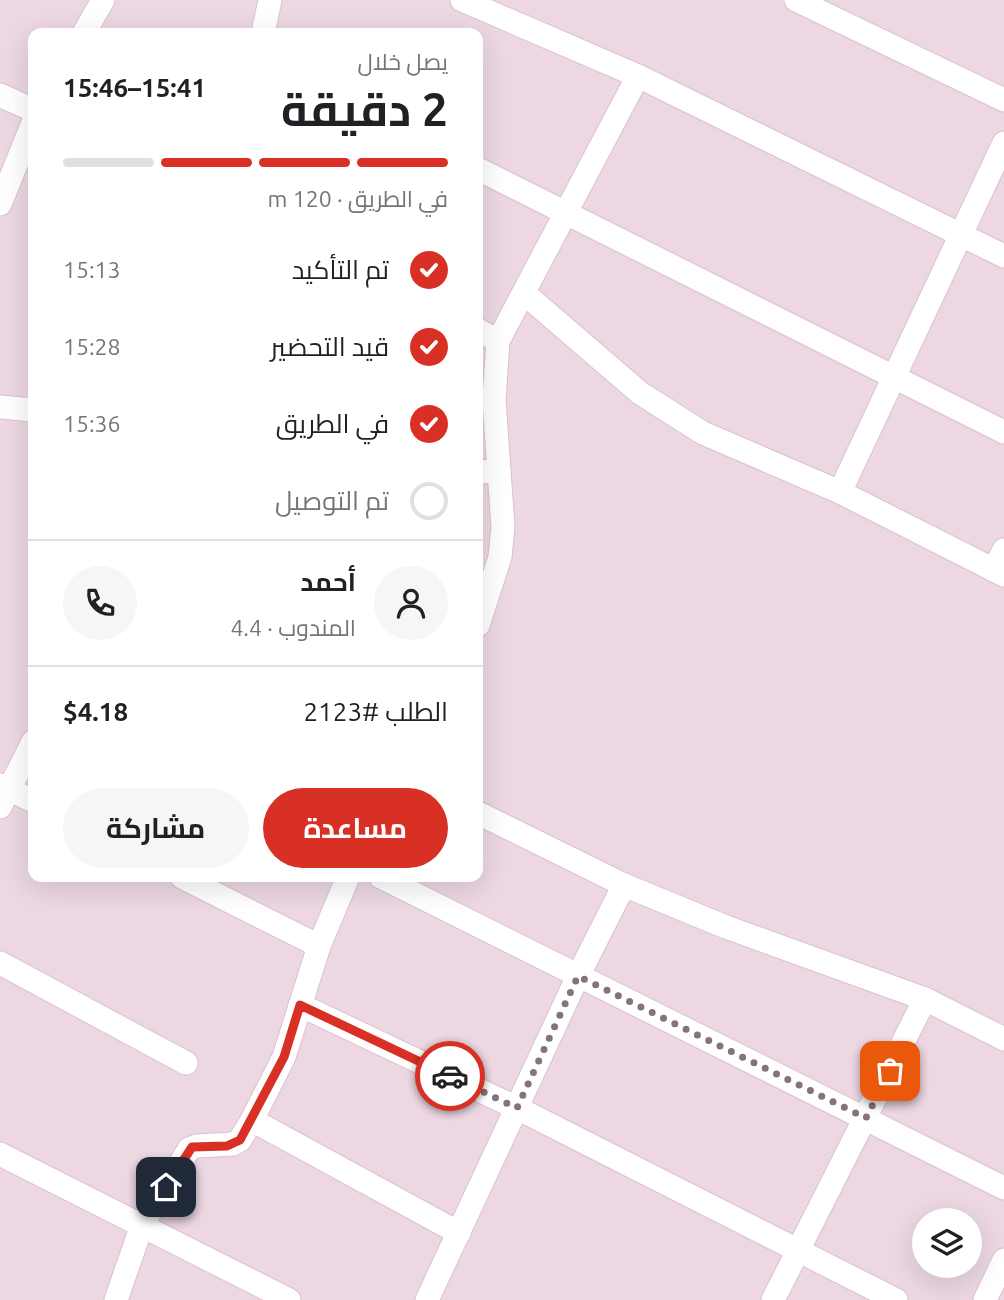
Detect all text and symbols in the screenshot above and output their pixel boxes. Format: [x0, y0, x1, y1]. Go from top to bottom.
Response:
text: يصل خلال [357, 49, 448, 74]
text: 15:41–15:46 [63, 73, 206, 102]
text: 2 دقيقة [281, 83, 448, 135]
text: في الطريق · 120 m [268, 186, 448, 211]
icon: check [410, 251, 448, 289]
text: تم التأكيد [292, 255, 389, 284]
text: 15:13 [63, 257, 121, 282]
icon: check [410, 328, 448, 366]
text: قيد التحضير [271, 332, 389, 361]
text: 15:28 [63, 334, 121, 359]
icon: check [410, 405, 448, 443]
text: في الطريق [276, 409, 389, 438]
text: 15:36 [63, 411, 121, 436]
text: تم التوصيل [275, 486, 389, 515]
button: phone [63, 566, 137, 640]
button: person [374, 566, 448, 640]
text: أحمد [300, 567, 356, 596]
text: المندوب · 4.4 [230, 615, 356, 640]
text: $4.18 [63, 697, 128, 726]
text: الطلب #2123 [303, 697, 448, 726]
button: مشاركة [63, 788, 249, 868]
button: مساعدة [263, 788, 448, 868]
courier [415, 1041, 485, 1111]
pin [860, 1041, 920, 1101]
icon: bag [871, 1052, 909, 1090]
icon: car [431, 1057, 469, 1095]
pin [136, 1157, 196, 1217]
icon: home [147, 1168, 185, 1206]
map controls [912, 1208, 982, 1278]
button: layers [912, 1208, 982, 1278]

